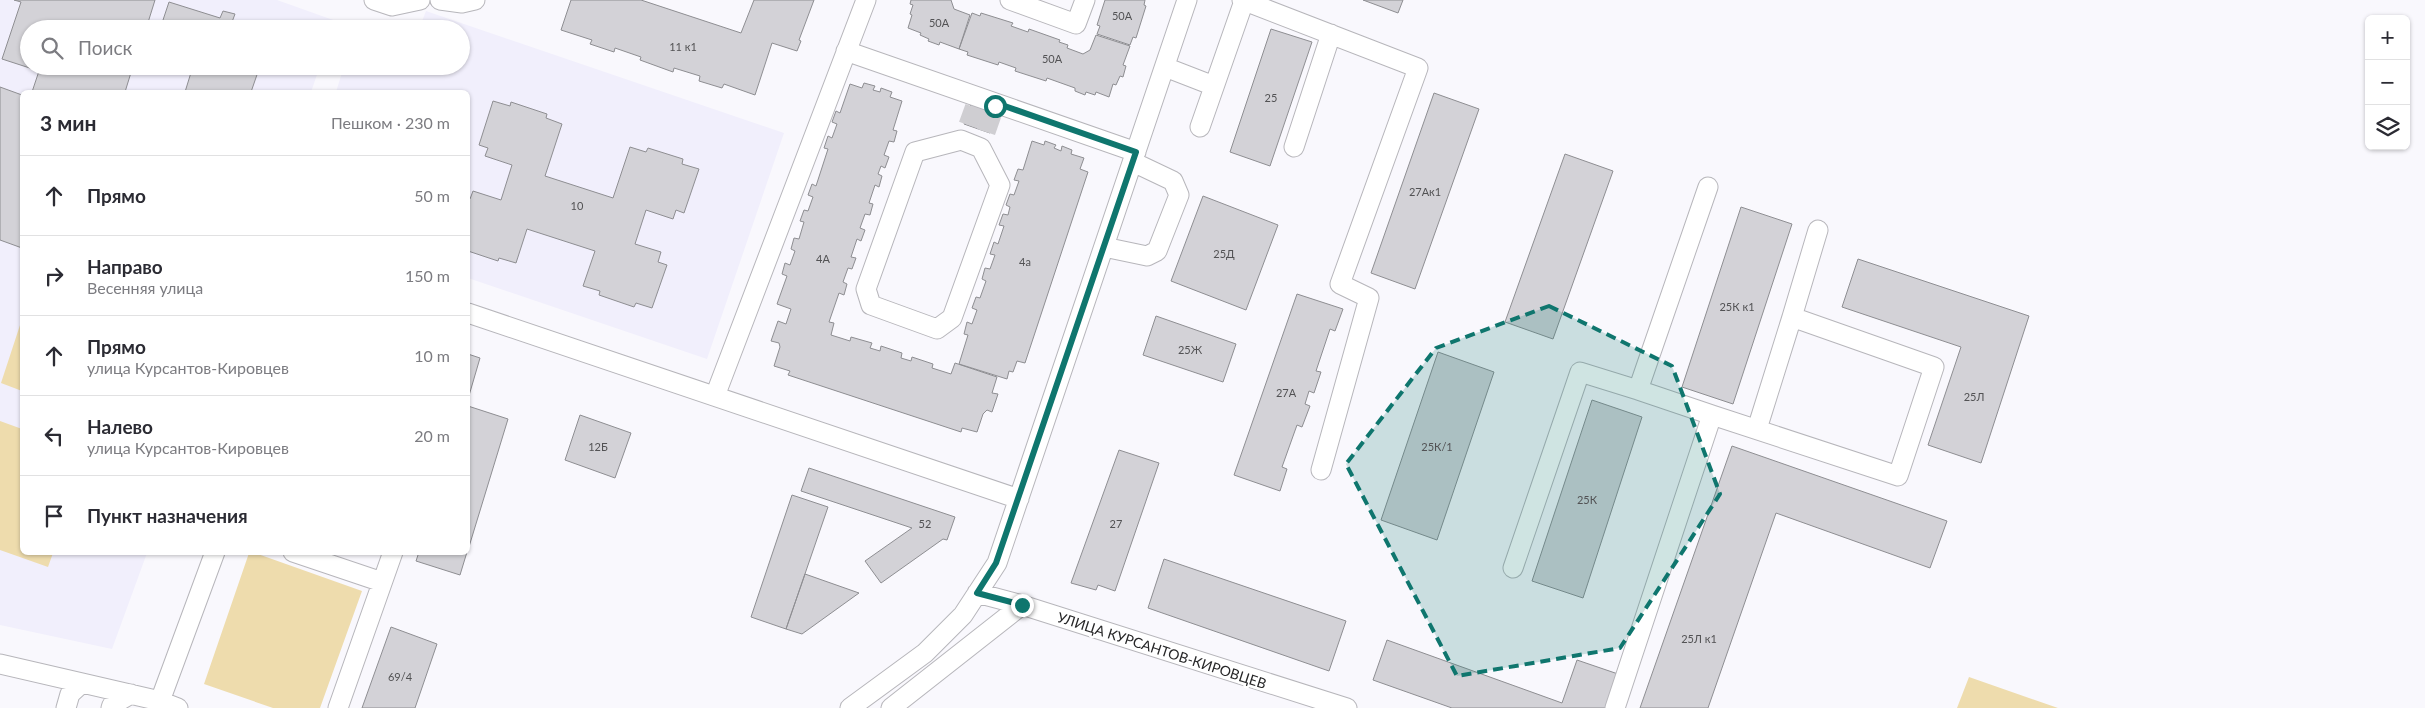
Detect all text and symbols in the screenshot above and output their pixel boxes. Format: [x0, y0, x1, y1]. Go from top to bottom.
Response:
house number: 50А [1112, 9, 1133, 22]
map controls [2365, 15, 2410, 150]
button: + [2365, 15, 2410, 60]
house number: 50А [929, 16, 950, 29]
search box [20, 20, 470, 75]
icon: search [38, 34, 66, 62]
text: Поиск [78, 36, 132, 59]
house number: 11 к1 [669, 40, 697, 53]
house number: 50А [1042, 52, 1063, 65]
button: − [2365, 60, 2410, 105]
house number: 25 [1265, 91, 1277, 104]
route start [984, 95, 1007, 118]
button: layers [2365, 105, 2410, 150]
text: 3 мин [40, 110, 97, 135]
text: Пешком · 230 m [331, 113, 450, 132]
icon: ahead [40, 182, 68, 210]
text: Прямо [87, 184, 146, 207]
house number: 27Ак1 [1409, 185, 1441, 198]
text: 50 m [414, 186, 450, 205]
house number: 10 [571, 199, 584, 212]
house number: 25Д [1213, 247, 1235, 260]
house number: 4А [816, 252, 830, 265]
text: Направо [87, 255, 163, 278]
house number: 4а [1019, 255, 1031, 268]
icon: right [40, 262, 68, 290]
text: 150 m [405, 266, 450, 285]
text: Весенняя улица [87, 278, 203, 297]
house number: 25К к1 [1719, 300, 1755, 313]
text: Прямо [87, 335, 146, 358]
icon: ahead [40, 342, 68, 370]
house number: 25Ж [1178, 343, 1203, 356]
text: 10 m [414, 346, 450, 365]
text: улица Курсантов-Кировцев [87, 358, 289, 377]
house number: 27А [1276, 386, 1297, 399]
house number: 25Л [1964, 390, 1984, 403]
text: Налево [87, 415, 153, 438]
icon: left [40, 422, 68, 450]
text: 20 m [414, 426, 450, 445]
text: улица Курсантов-Кировцев [87, 438, 289, 457]
house number: 12Б [588, 440, 608, 453]
house number: 25К/1 [1421, 440, 1453, 453]
house number: 25К [1577, 493, 1598, 506]
icon: arrive [40, 502, 68, 530]
text: Пункт назначения [87, 504, 248, 527]
house number: 52 [919, 517, 931, 530]
house number: 27 [1110, 517, 1122, 530]
route end [1011, 594, 1034, 617]
street label: УЛИЦА КУРСАНТОВ-КИРОВЦЕВ [1055, 608, 1269, 692]
house number: 25Л к1 [1681, 632, 1717, 645]
house number: 69/4 [388, 670, 413, 683]

